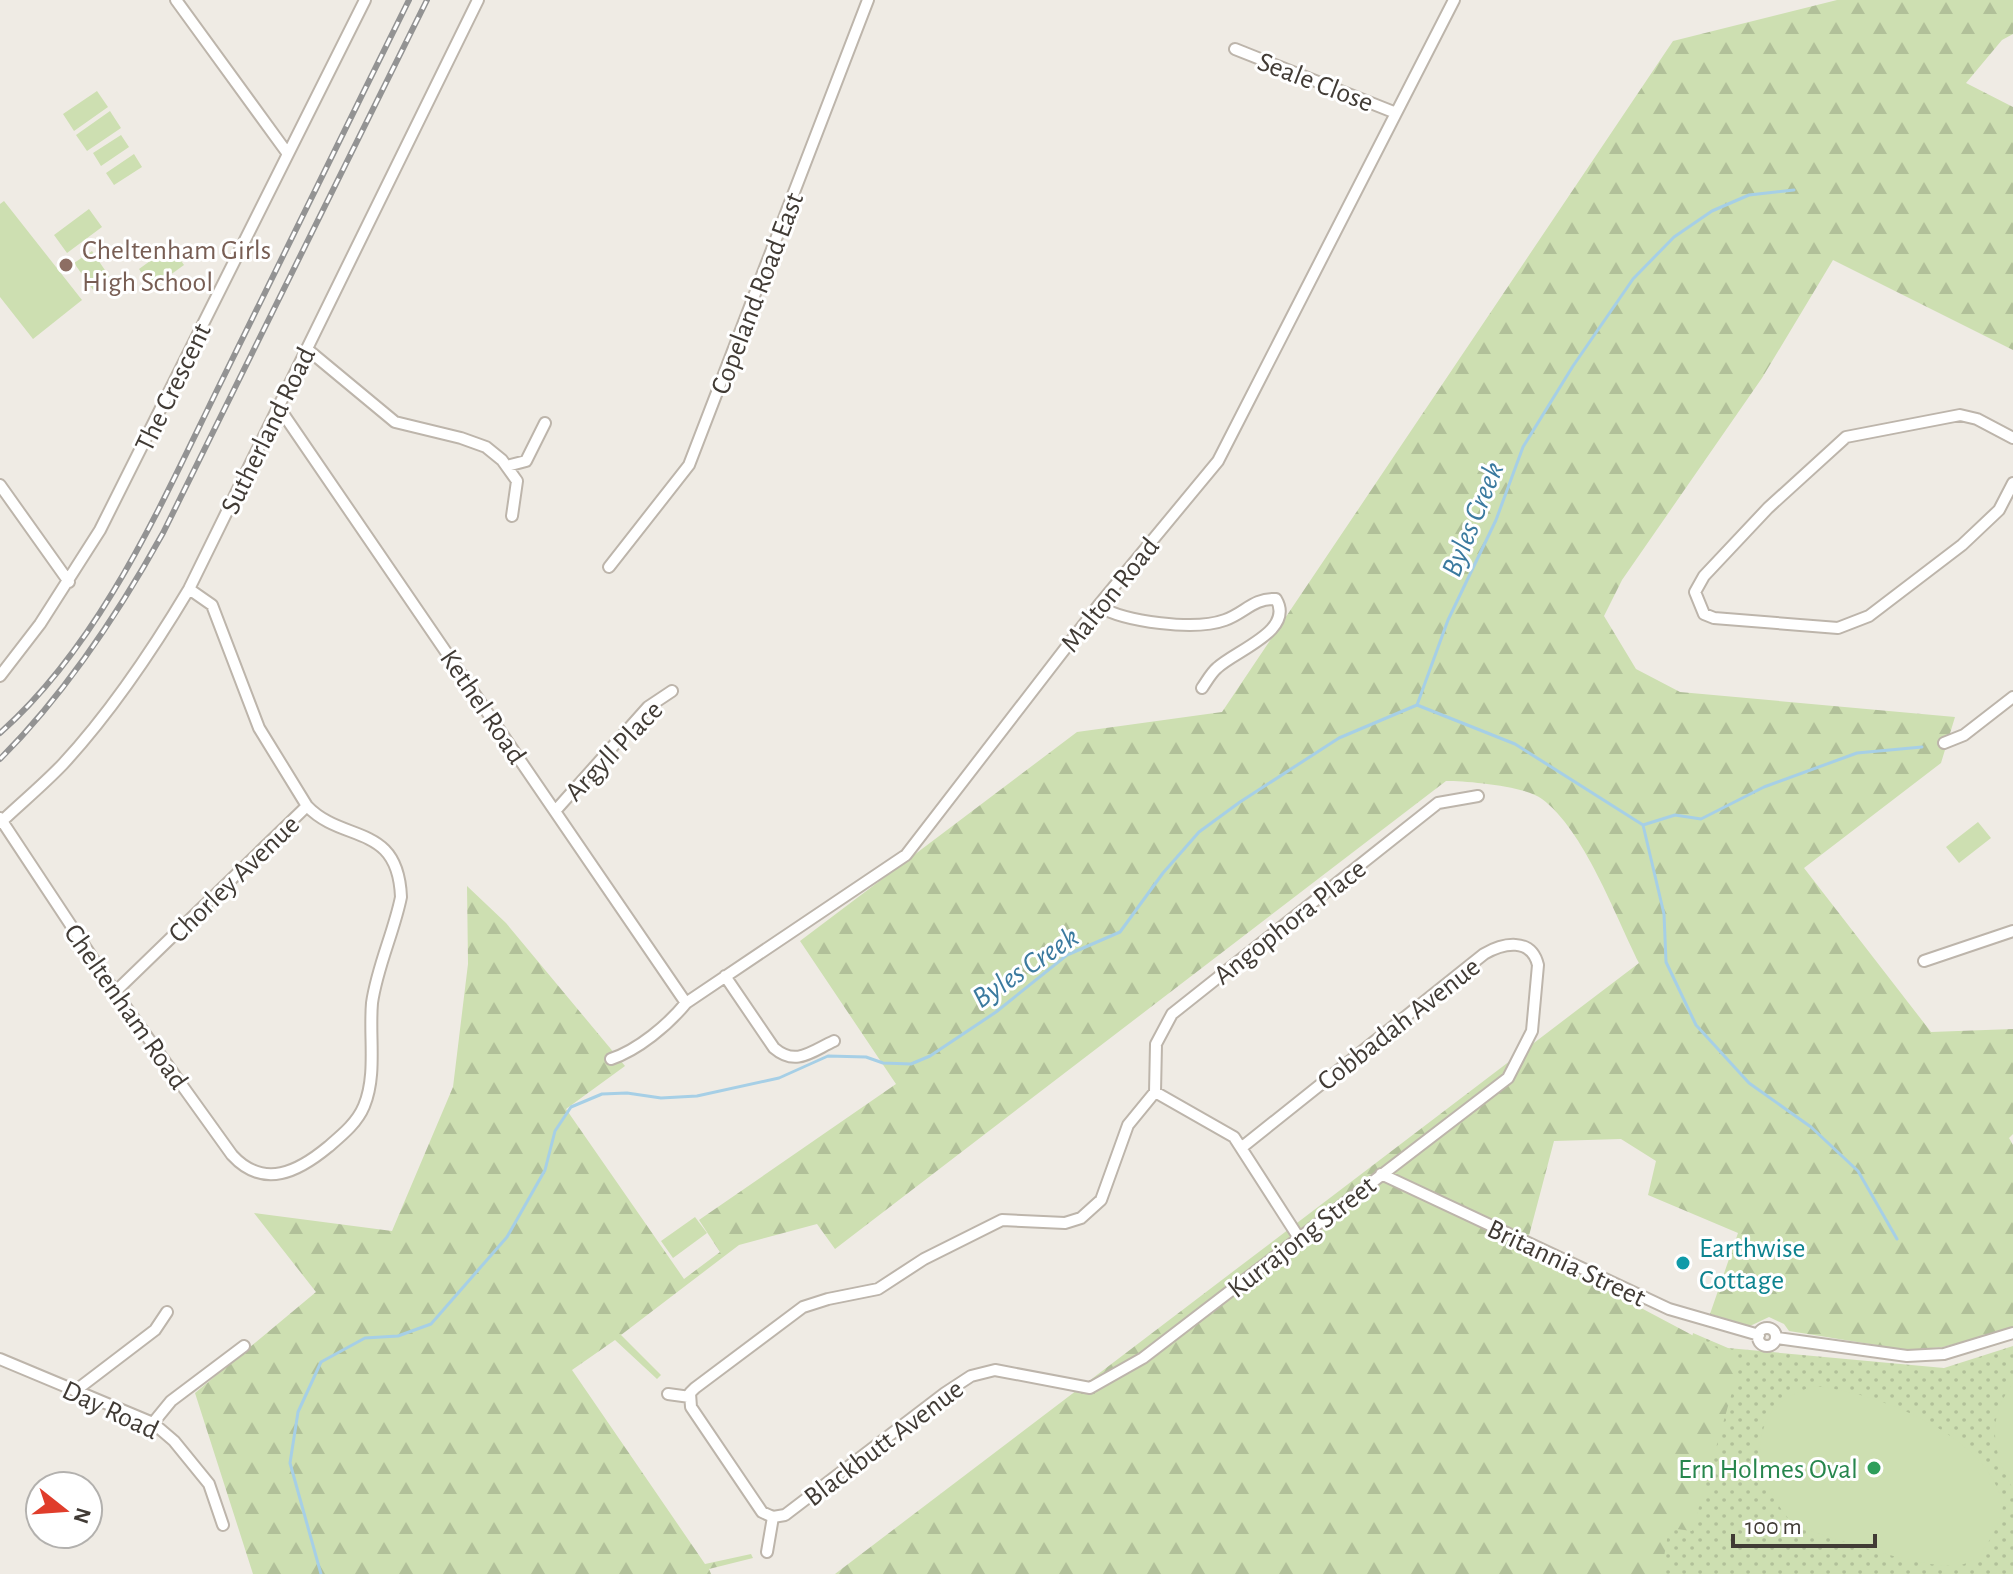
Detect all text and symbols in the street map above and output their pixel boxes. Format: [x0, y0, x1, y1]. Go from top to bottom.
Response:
street label: Seale Close [1254, 48, 1377, 118]
street label: Copeland Road East [707, 189, 809, 398]
place label: Cheltenham Girls High School [82, 237, 271, 297]
marker: Cheltenham Girls High School [57, 256, 75, 274]
street label: The Crescent [131, 319, 217, 456]
street label: Sutherland Road [216, 343, 321, 519]
water label: Byles Creek [1436, 458, 1509, 581]
street label: Malton Road [1056, 533, 1165, 658]
street label: Kethel Road [434, 645, 531, 769]
street label: Argyll Place [560, 696, 669, 807]
street label: Chorley Avenue [164, 810, 305, 948]
street label: Angophora Place [1209, 855, 1372, 990]
street label: Cheltenham Road [58, 919, 193, 1095]
water label: Byles Creek [967, 922, 1084, 1014]
street label: Cobbadah Avenue [1313, 953, 1486, 1096]
street label: Kurrajong Street [1223, 1171, 1381, 1304]
street label: Britannia Street [1483, 1215, 1650, 1313]
place label: Earthwise Cottage [1699, 1235, 1806, 1295]
marker: Earthwise Cottage [1674, 1254, 1692, 1272]
street label: Blackbutt Avenue [799, 1375, 969, 1512]
street label: Day Road [58, 1376, 163, 1445]
place label: Ern Holmes Oval [1678, 1456, 1858, 1484]
marker: Ern Holmes Oval [1865, 1459, 1883, 1477]
north arrow [24, 1470, 104, 1550]
scale bar [1733, 1498, 1875, 1548]
text: N [69, 1505, 95, 1526]
text: 100 m [1745, 1515, 1802, 1539]

